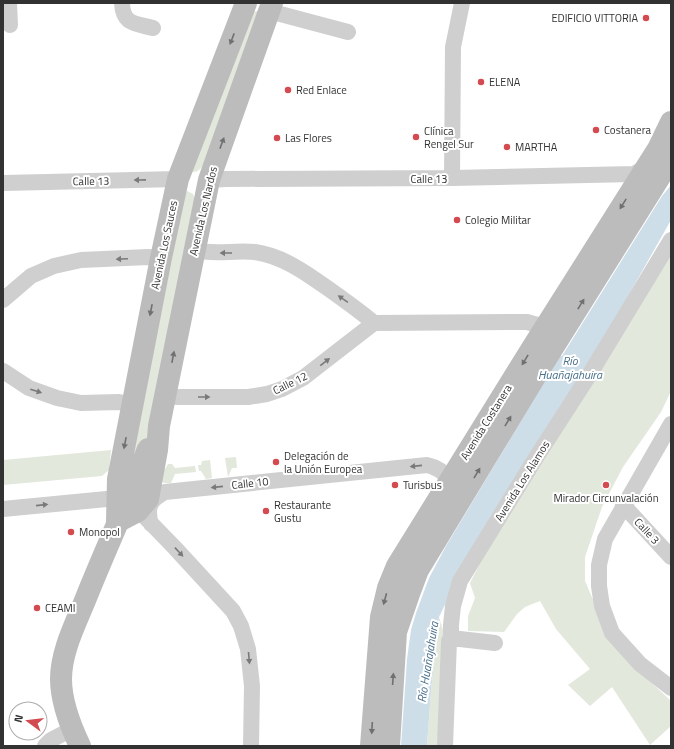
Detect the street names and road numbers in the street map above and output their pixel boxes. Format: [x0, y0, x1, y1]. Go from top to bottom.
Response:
street label: Avenida Los Nardos [185, 165, 221, 257]
street label: Calle 13 [411, 171, 447, 187]
street label: Calle 13 [72, 173, 110, 189]
street label: Avenida Los Sauces [147, 199, 181, 291]
street label: Calle 12 [270, 368, 310, 398]
street label: Avenida Costanera [456, 381, 516, 463]
street label: Avenida Los Alamos [491, 438, 553, 524]
street label: Calle 10 [231, 473, 269, 493]
street label: Calle 3 [631, 514, 663, 548]

